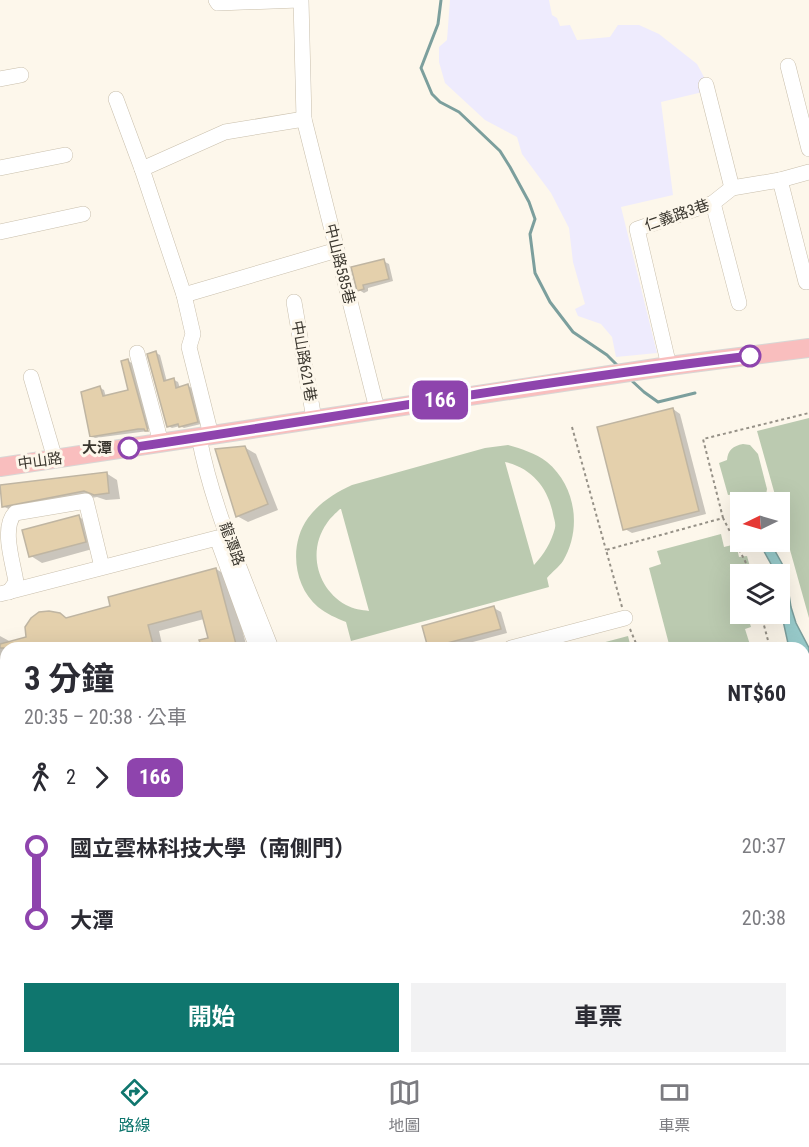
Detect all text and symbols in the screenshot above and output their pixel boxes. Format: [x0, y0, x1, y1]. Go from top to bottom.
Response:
street label: 仁義路3巷 [642, 196, 712, 234]
street label: 中山路585巷 [321, 222, 359, 306]
street label: 中山路621巷 [288, 319, 320, 403]
unlabelled marker [739, 345, 761, 367]
line badge: 166 [406, 380, 474, 420]
text: 166 [424, 388, 456, 412]
marker: 大潭 [118, 437, 140, 459]
place label: 大潭 [82, 439, 112, 457]
street label: 中山路 [16, 449, 64, 473]
north arrow [730, 492, 790, 552]
map controls [730, 492, 790, 624]
street label: 龍潭路 [216, 520, 248, 568]
button: layers [730, 564, 790, 624]
text: 3 分鐘 [24, 659, 114, 698]
text: NT$60 [728, 681, 786, 706]
text: 20:35 – 20:38 · 公車 [24, 705, 187, 729]
icon: walk [24, 761, 57, 794]
icon: forward [85, 761, 118, 794]
text: 2 [66, 765, 76, 789]
text: 166 [139, 765, 171, 789]
text: 20:37 [742, 834, 786, 858]
text: 國立雲林科技大學（南側門） [70, 836, 356, 861]
text: 20:38 [742, 906, 786, 930]
text: 大潭 [70, 908, 114, 933]
button: 開始 [24, 983, 399, 1052]
button: 車票 [411, 983, 786, 1052]
tab: 路線 [118, 1076, 151, 1136]
tab: 地圖 [388, 1076, 421, 1136]
tab: 車票 [658, 1076, 691, 1136]

